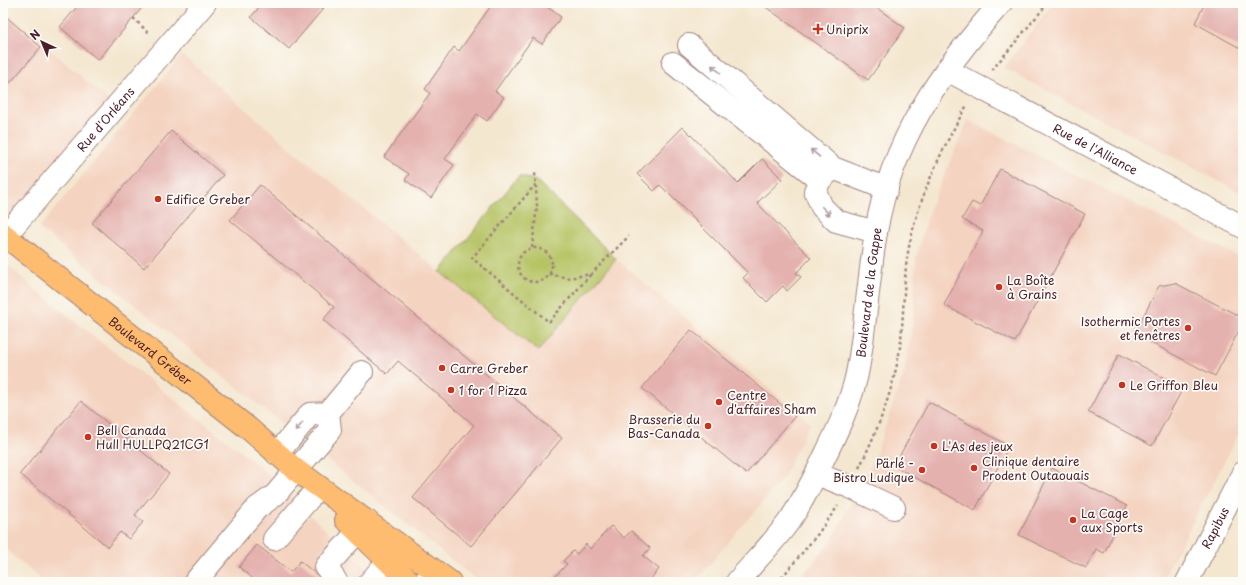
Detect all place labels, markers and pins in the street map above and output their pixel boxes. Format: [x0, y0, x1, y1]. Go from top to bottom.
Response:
place label: Uniprix [826, 20, 868, 38]
marker: Uniprix [813, 24, 823, 34]
place label: Edifice Greber [166, 190, 251, 208]
marker: Edifice Greber [153, 194, 163, 204]
place label: La Boîte à Grains [1007, 271, 1058, 303]
marker: La Boîte à Grains [994, 282, 1004, 292]
place label: Isothermic Portes et fenêtres [1081, 312, 1181, 344]
marker: Isothermic Portes et fenêtres [1183, 323, 1193, 333]
place label: Carre Greber [450, 359, 529, 377]
marker: Carre Greber [437, 363, 447, 373]
place label: Le Griffon Bleu [1130, 376, 1218, 394]
marker: Le Griffon Bleu [1117, 380, 1127, 390]
place label: 1 for 1 Pizza [459, 381, 527, 399]
marker: 1 for 1 Pizza [446, 385, 456, 395]
place label: Centre d'affaires Sham [727, 386, 817, 418]
marker: Centre d'affaires Sham [714, 397, 724, 407]
place label: Brasserie du Bas-Canada [628, 410, 700, 442]
place label: Bell Canada Hull HULLPQ21CG1 [96, 421, 209, 453]
marker: Brasserie du Bas-Canada [703, 421, 713, 431]
marker: Bell Canada Hull HULLPQ21CG1 [83, 432, 93, 442]
place label: L'As des jeux [942, 437, 1013, 455]
marker: L'As des jeux [929, 441, 939, 451]
place label: Clinique dentaire Prodent Outaouais [982, 452, 1090, 484]
place label: Pärlé - Bistro Ludique [833, 454, 914, 486]
marker: Clinique dentaire Prodent Outaouais [969, 463, 979, 473]
marker: Pärlé - Bistro Ludique [917, 465, 927, 475]
place label: La Cage aux Sports [1081, 504, 1143, 536]
marker: La Cage aux Sports [1068, 515, 1078, 525]

